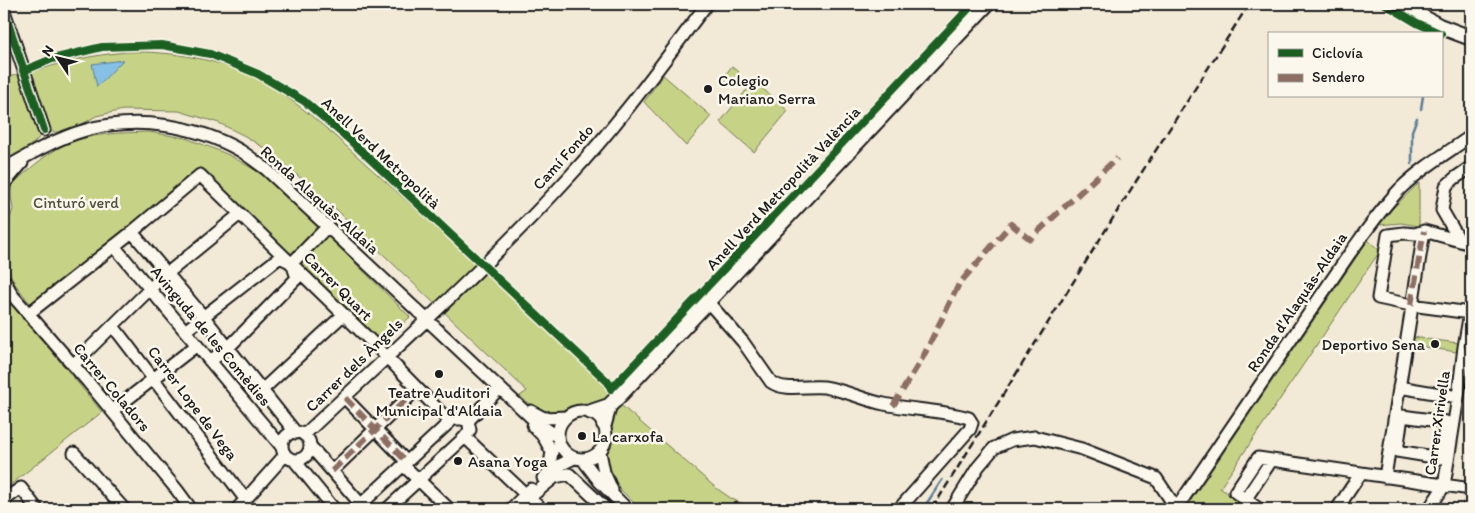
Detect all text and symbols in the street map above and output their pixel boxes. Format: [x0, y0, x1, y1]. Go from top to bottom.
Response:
north arrow [32, 32, 82, 82]
legend [1268, 32, 1442, 98]
text: N [38, 42, 57, 60]
text: Ciclovía [1312, 44, 1363, 62]
text: Sendero [1312, 68, 1365, 86]
place label: Colegio Mariano Serra [718, 71, 816, 108]
marker: Colegio Mariano Serra [702, 83, 714, 95]
street label: Anell Verd Metropolità [318, 93, 445, 213]
street label: Anell Verd Metropolità València [702, 102, 864, 274]
street label: Camí Fondo [529, 120, 597, 194]
street label: Ronda Alaquàs-Aldaia [257, 142, 384, 259]
park label: Cinturó verd [33, 193, 119, 212]
street label: Ronda d'Alaquàs-Aldaia [1243, 228, 1351, 376]
street label: Carrer Quart [300, 248, 376, 324]
street label: Avinguda de les Comèdies [147, 262, 275, 410]
street label: Carrer dels Àngels [302, 314, 406, 416]
place label: Deportivo Sena [1322, 335, 1426, 354]
marker: Deportivo Sena [1429, 338, 1441, 350]
street label: Carrer Coladors [69, 339, 155, 435]
street label: Carrer Lope de Vega [144, 342, 242, 464]
marker: Teatre Auditori Municipal d'Aldaia [433, 368, 445, 380]
street label: Carrer Xirivella [1420, 369, 1454, 477]
place label: Teatre Auditori Municipal d'Aldaia [376, 383, 503, 420]
place label: La carxofa [592, 427, 664, 446]
marker: La carxofa [576, 430, 588, 442]
place label: Asana Yoga [468, 452, 548, 471]
marker: Asana Yoga [452, 455, 464, 467]

